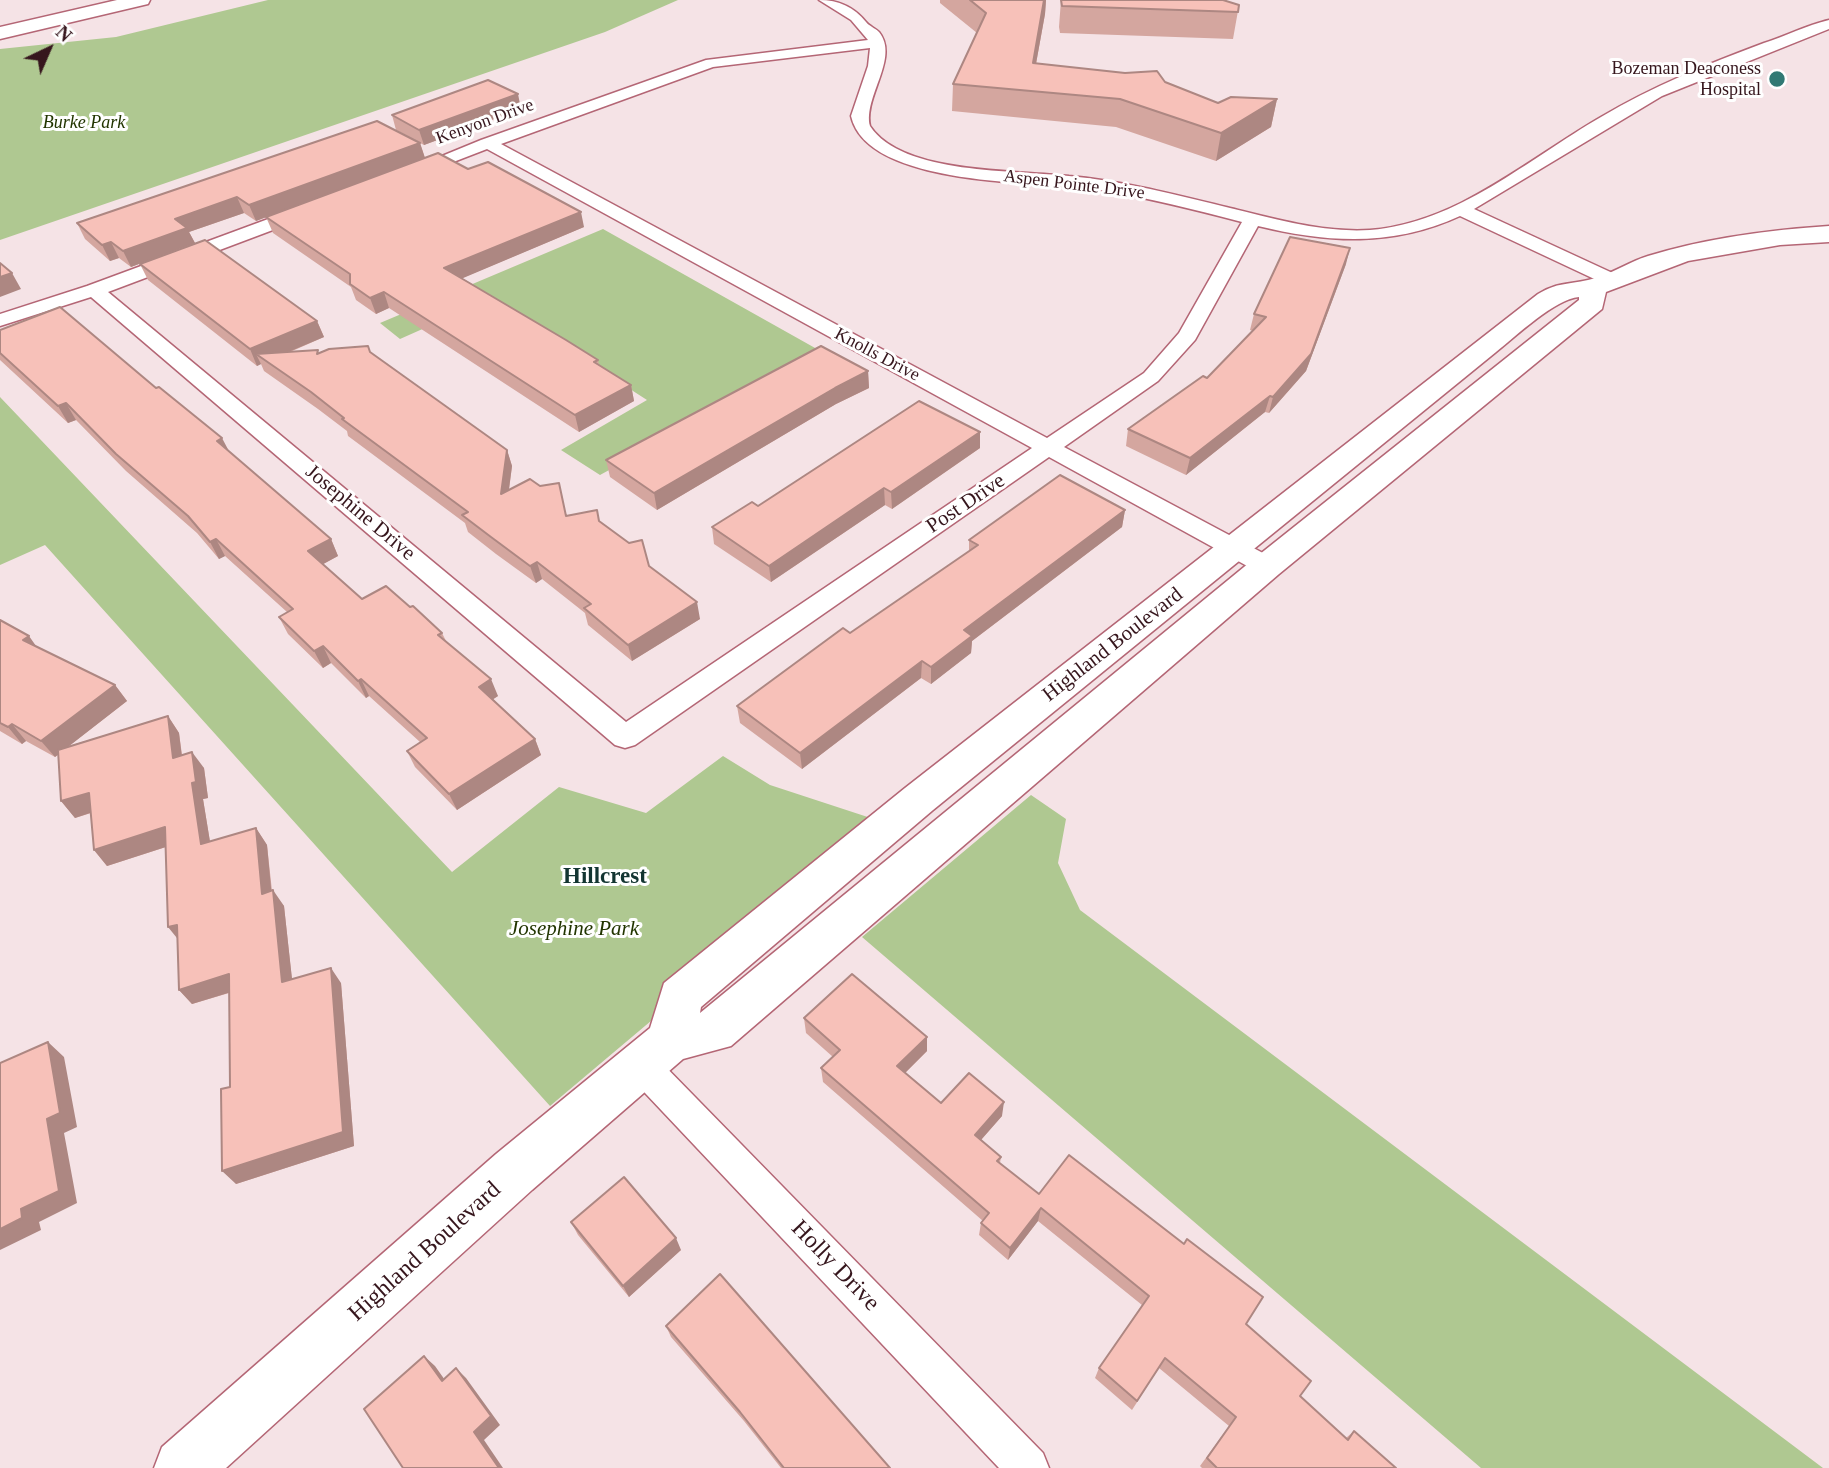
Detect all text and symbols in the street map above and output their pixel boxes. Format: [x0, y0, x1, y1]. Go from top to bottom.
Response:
north arrow [14, 14, 84, 84]
text: N [52, 21, 76, 46]
place label: Bozeman Deaconess Hospital [1612, 58, 1761, 100]
marker: Bozeman Deaconess Hospital [1767, 69, 1787, 89]
street label: Kenyon Drive [433, 94, 537, 150]
park label: Burke Park [43, 112, 125, 134]
street label: Aspen Pointe Drive [1002, 166, 1146, 204]
street label: Knolls Drive [831, 324, 923, 386]
street label: Josephine Drive [300, 460, 420, 566]
street label: Post Drive [922, 469, 1010, 539]
street label: Highland Boulevard [1038, 582, 1188, 708]
district label: Hillcrest [563, 863, 647, 891]
park label: Josephine Park [509, 916, 639, 942]
street label: Highland Boulevard [343, 1176, 507, 1328]
street label: Holly Drive [785, 1215, 885, 1317]

